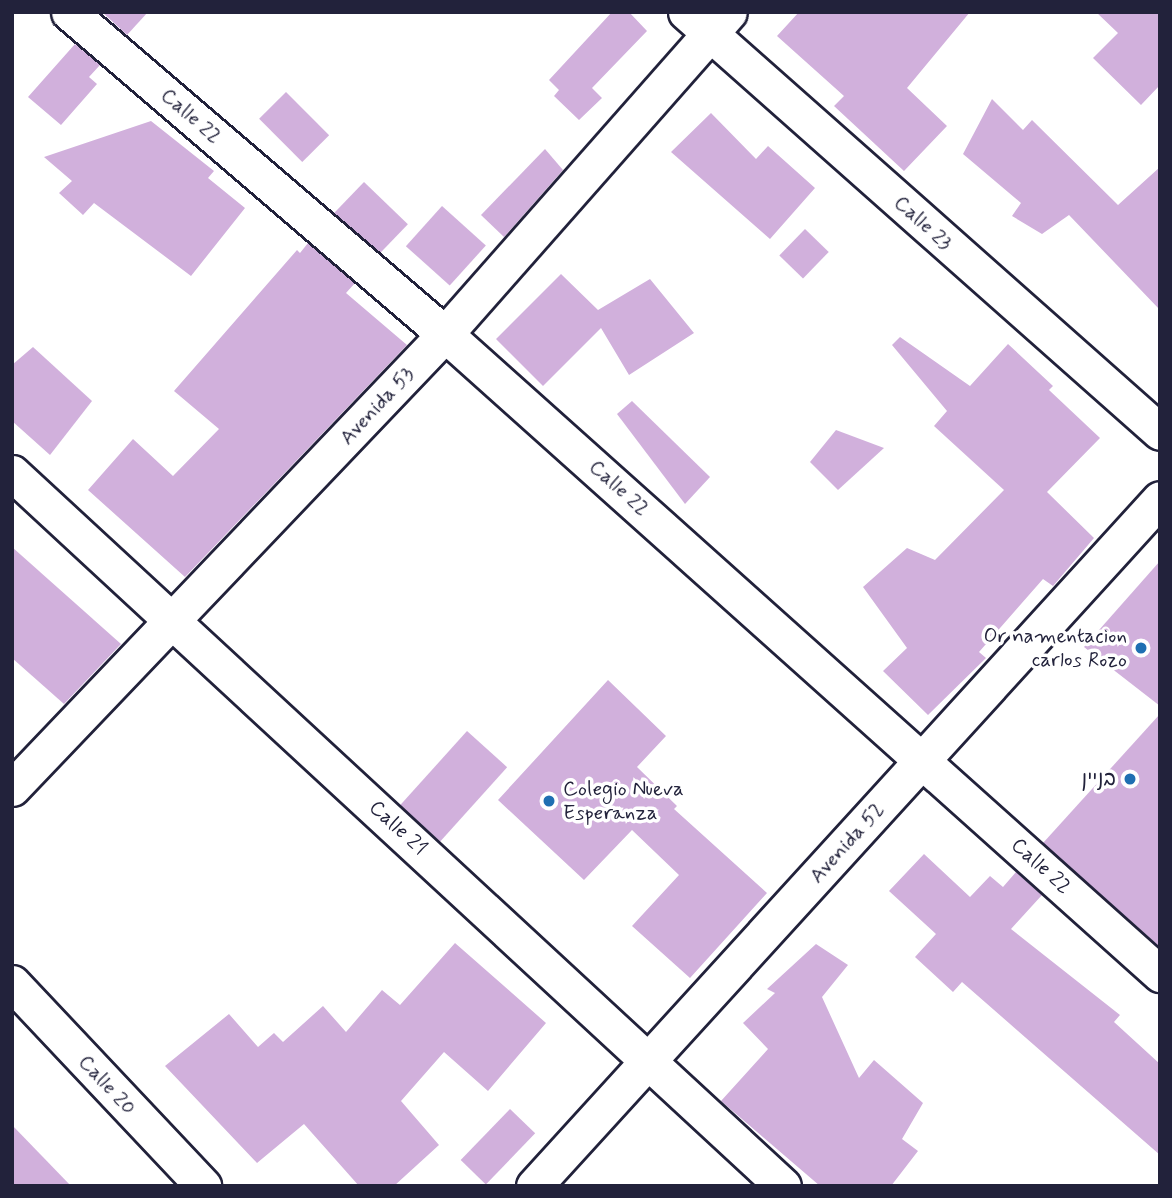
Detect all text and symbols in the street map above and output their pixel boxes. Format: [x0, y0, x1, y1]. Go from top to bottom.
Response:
street label: Calle 22 [155, 83, 227, 149]
street label: Calle 23 [889, 190, 957, 256]
street label: Avenida 53 [334, 362, 420, 450]
street label: Calle 22 [584, 454, 654, 522]
place label: Or namentacion carlos Rozo [968, 623, 1127, 673]
marker: Or namentacion carlos Rozo [1133, 640, 1149, 656]
place label: בניין [1081, 766, 1116, 792]
marker: בניין [1122, 771, 1138, 787]
place label: Colegio Nueva Esperanza [563, 776, 688, 826]
marker: Colegio Nueva Esperanza [541, 793, 557, 809]
street label: Calle 21 [364, 795, 432, 861]
street label: Avenida 52 [804, 797, 890, 889]
street label: Calle 22 [1006, 832, 1076, 900]
street label: Calle 20 [73, 1050, 141, 1120]

